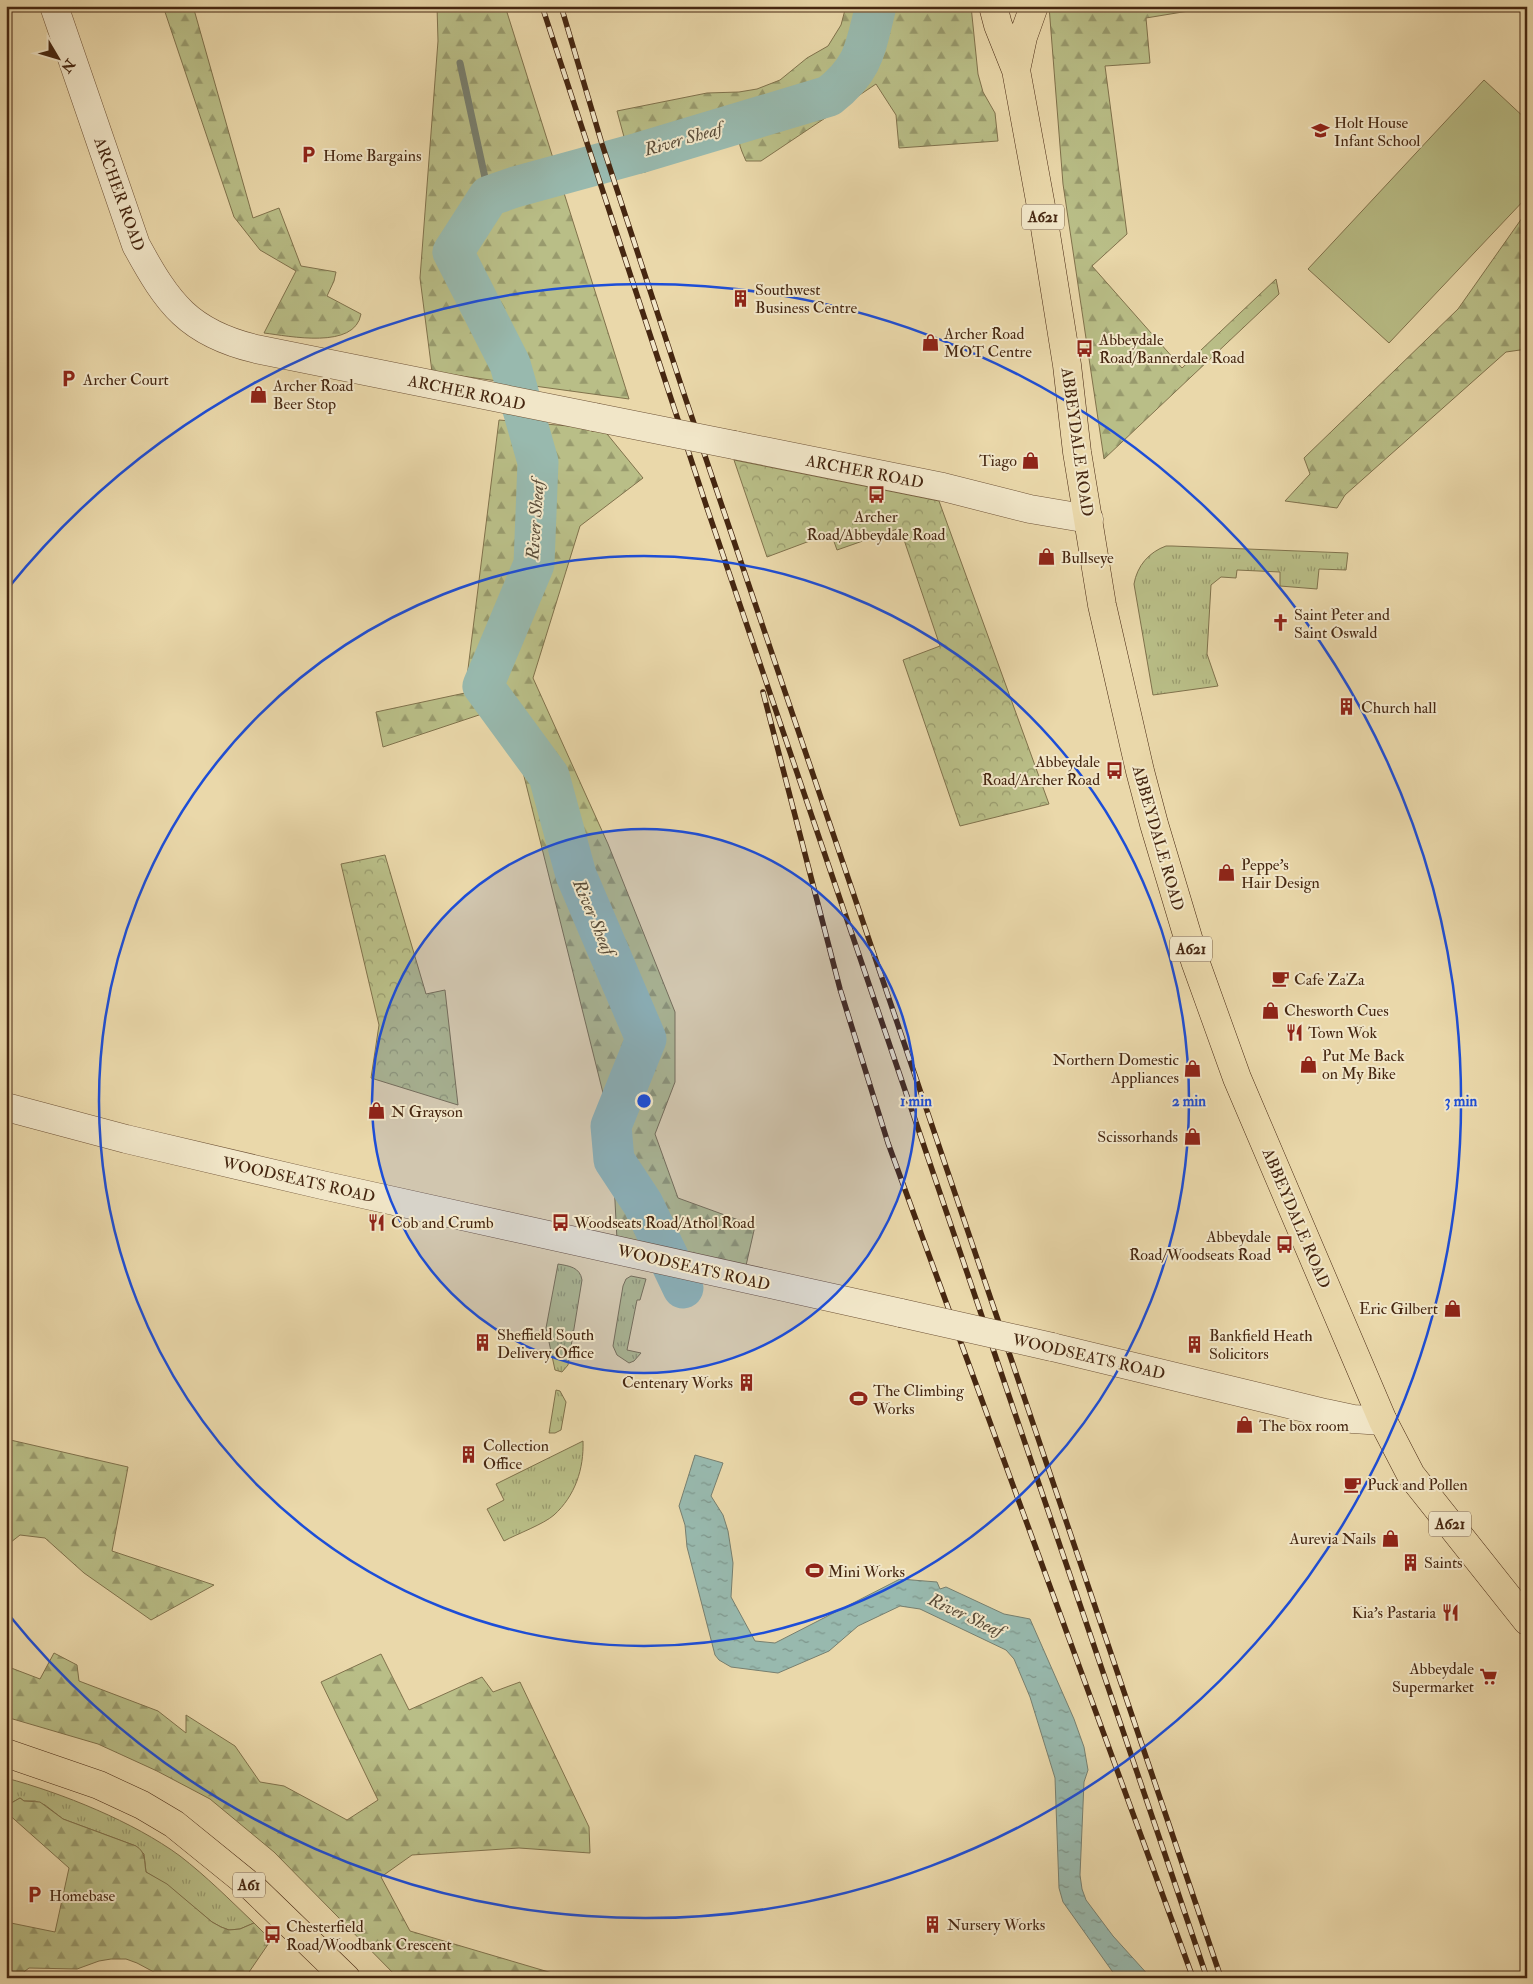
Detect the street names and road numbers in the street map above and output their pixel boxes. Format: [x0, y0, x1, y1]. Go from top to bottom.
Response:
street label: ARCHER ROAD [89, 134, 149, 254]
road number: A621 [1022, 204, 1064, 230]
street label: ABBEYDALE ROAD [1057, 365, 1097, 518]
street label: ARCHER ROAD [405, 371, 527, 415]
street label: ARCHER ROAD [803, 451, 925, 493]
street label: ABBEYDALE ROAD [1127, 762, 1188, 913]
road number: A621 [1170, 936, 1212, 962]
street label: ABBEYDALE ROAD [1257, 1144, 1335, 1291]
street label: WOODSEATS ROAD [219, 1152, 377, 1207]
street label: WOODSEATS ROAD [614, 1240, 772, 1295]
street label: WOODSEATS ROAD [1009, 1329, 1167, 1384]
road number: A621 [1429, 1512, 1471, 1536]
road number: A61 [233, 1872, 265, 1898]

